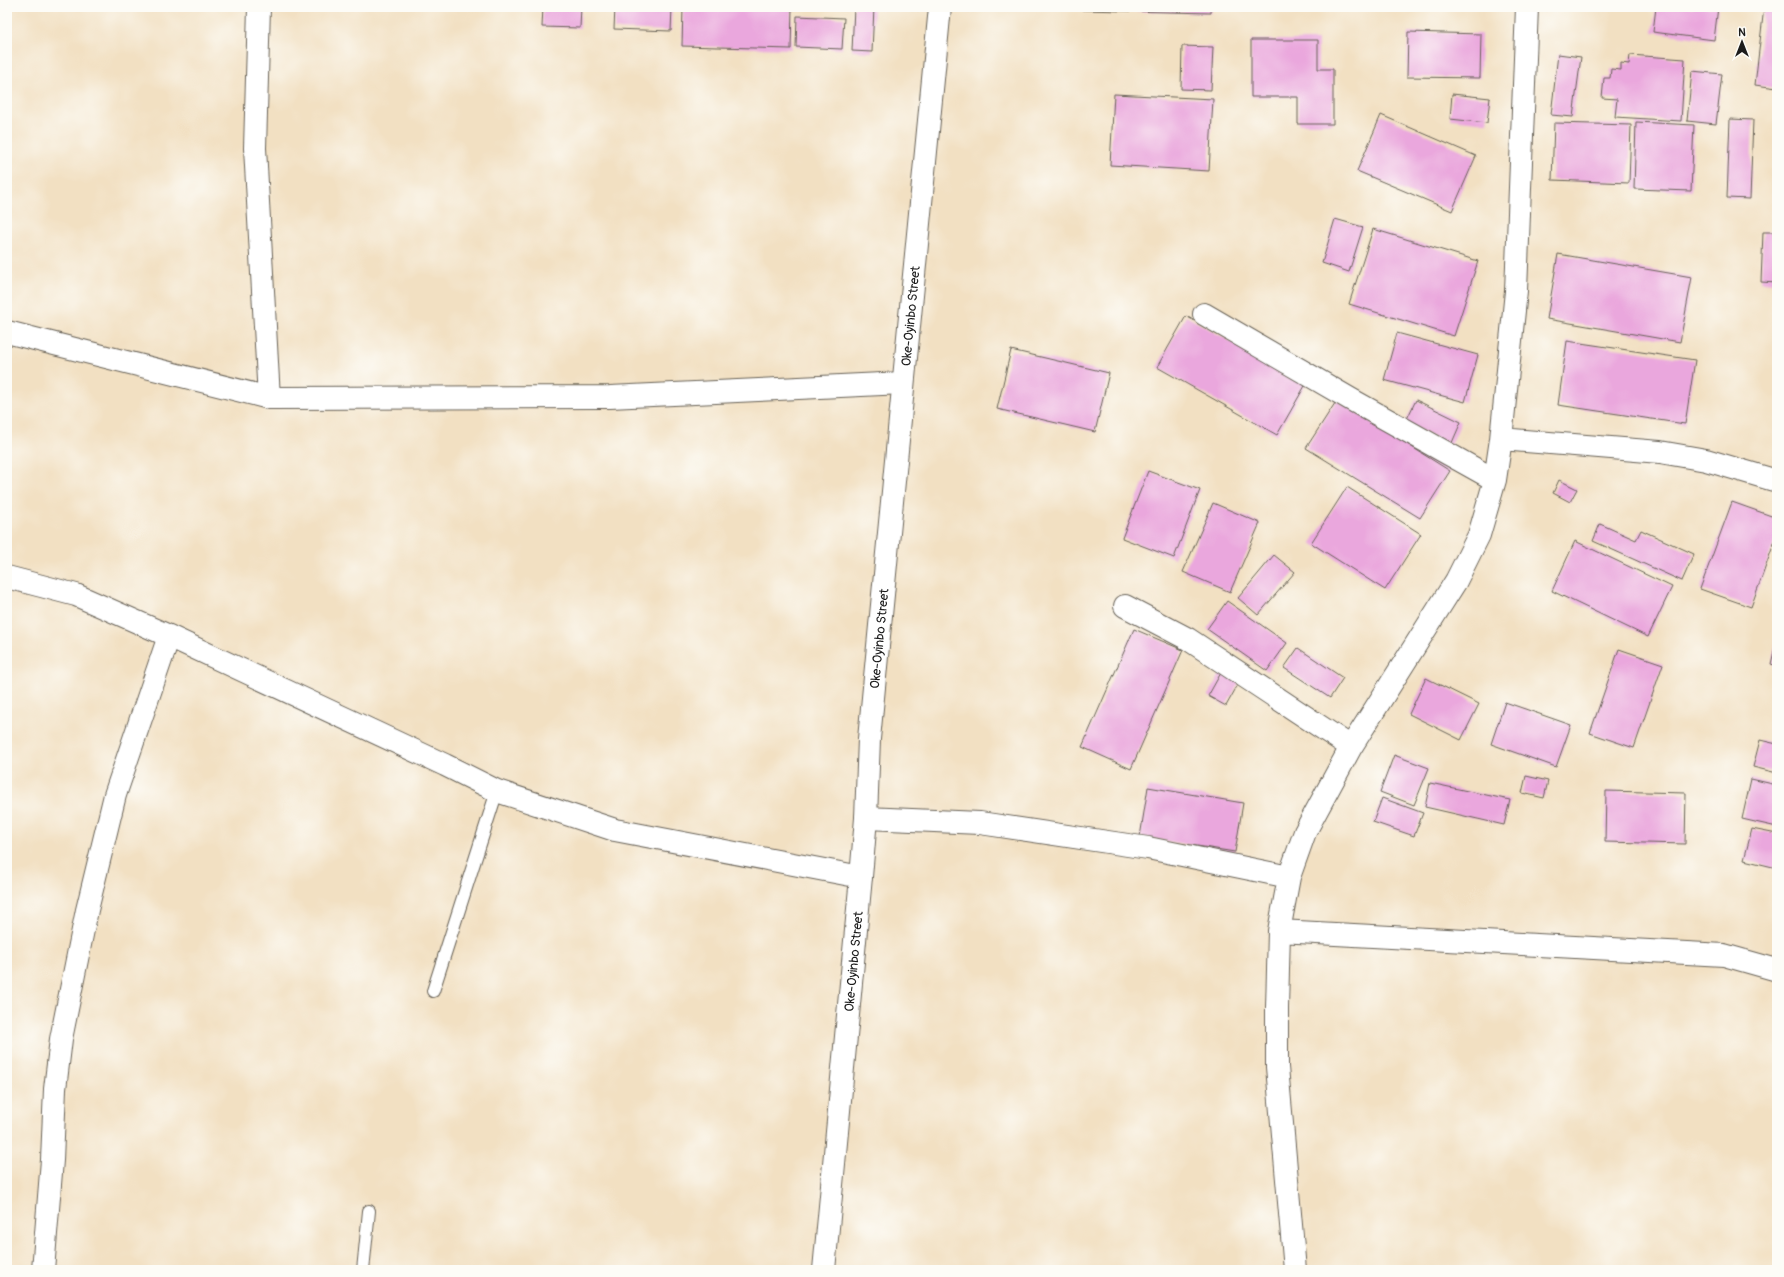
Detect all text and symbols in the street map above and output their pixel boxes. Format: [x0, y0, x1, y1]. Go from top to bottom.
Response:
north arrow [1722, 22, 1762, 62]
text: N [1738, 26, 1746, 39]
street label: Oke-Oyinbo Street [898, 265, 924, 367]
street label: Oke-Oyinbo Street [867, 587, 893, 689]
street label: Oke-Oyinbo Street [841, 910, 867, 1012]

